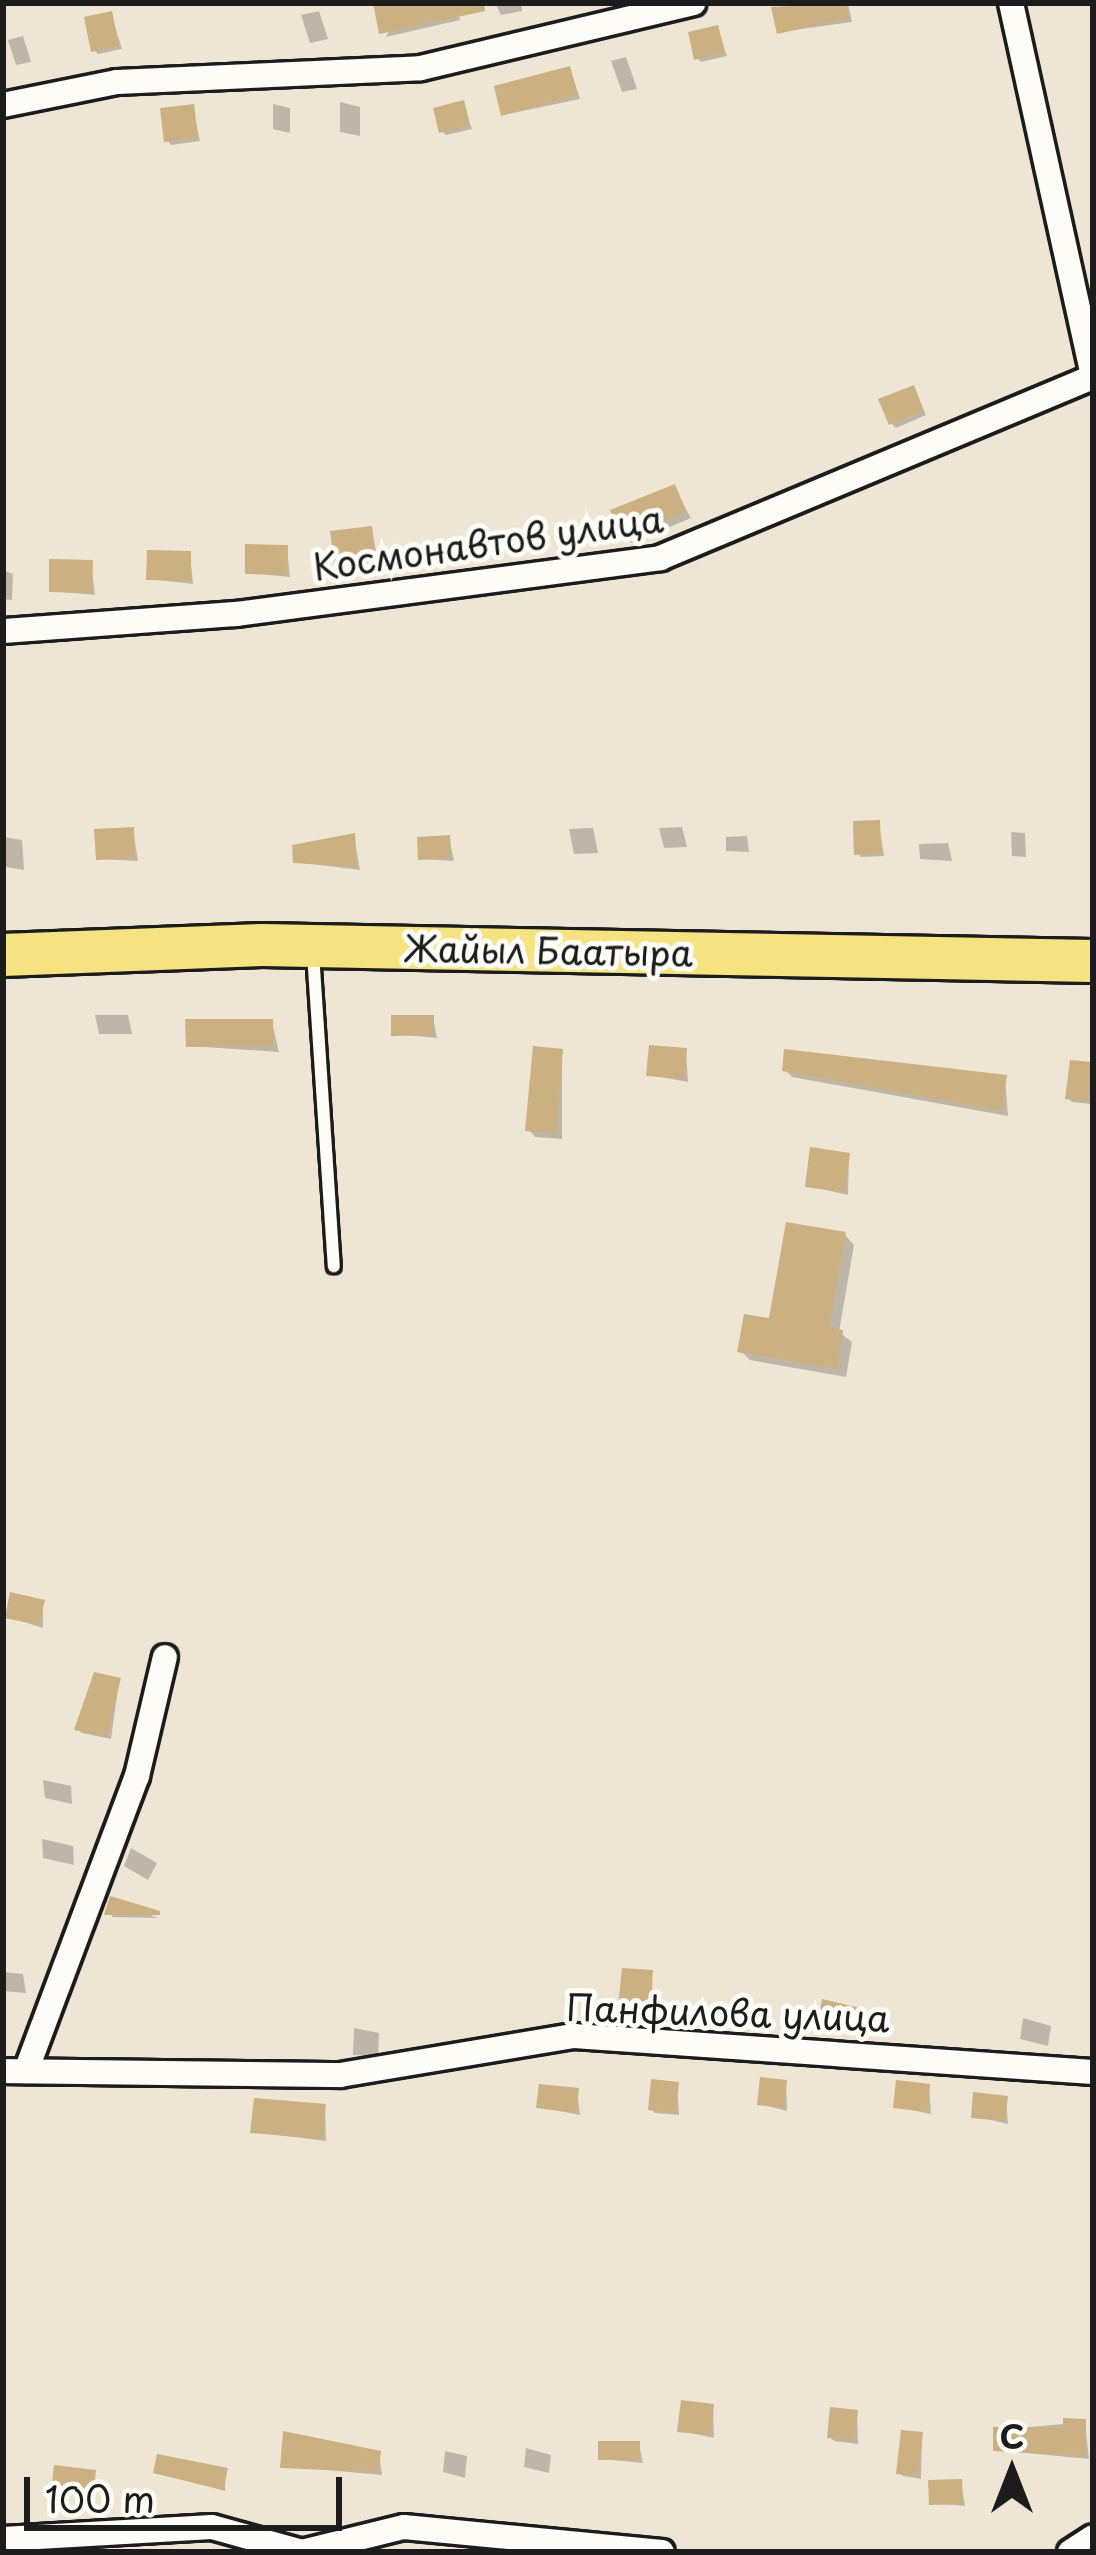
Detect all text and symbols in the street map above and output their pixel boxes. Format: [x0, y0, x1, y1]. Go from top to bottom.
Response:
street label: Космонавтов улица [310, 496, 666, 588]
street label: Жайыл Баатыра [403, 926, 693, 974]
street label: Панфилова улица [565, 1985, 891, 2039]
text: С [1000, 2410, 1024, 2460]
north arrow [952, 2411, 1072, 2531]
scale bar [30, 2453, 348, 2527]
text: 100 m [45, 2471, 155, 2525]

